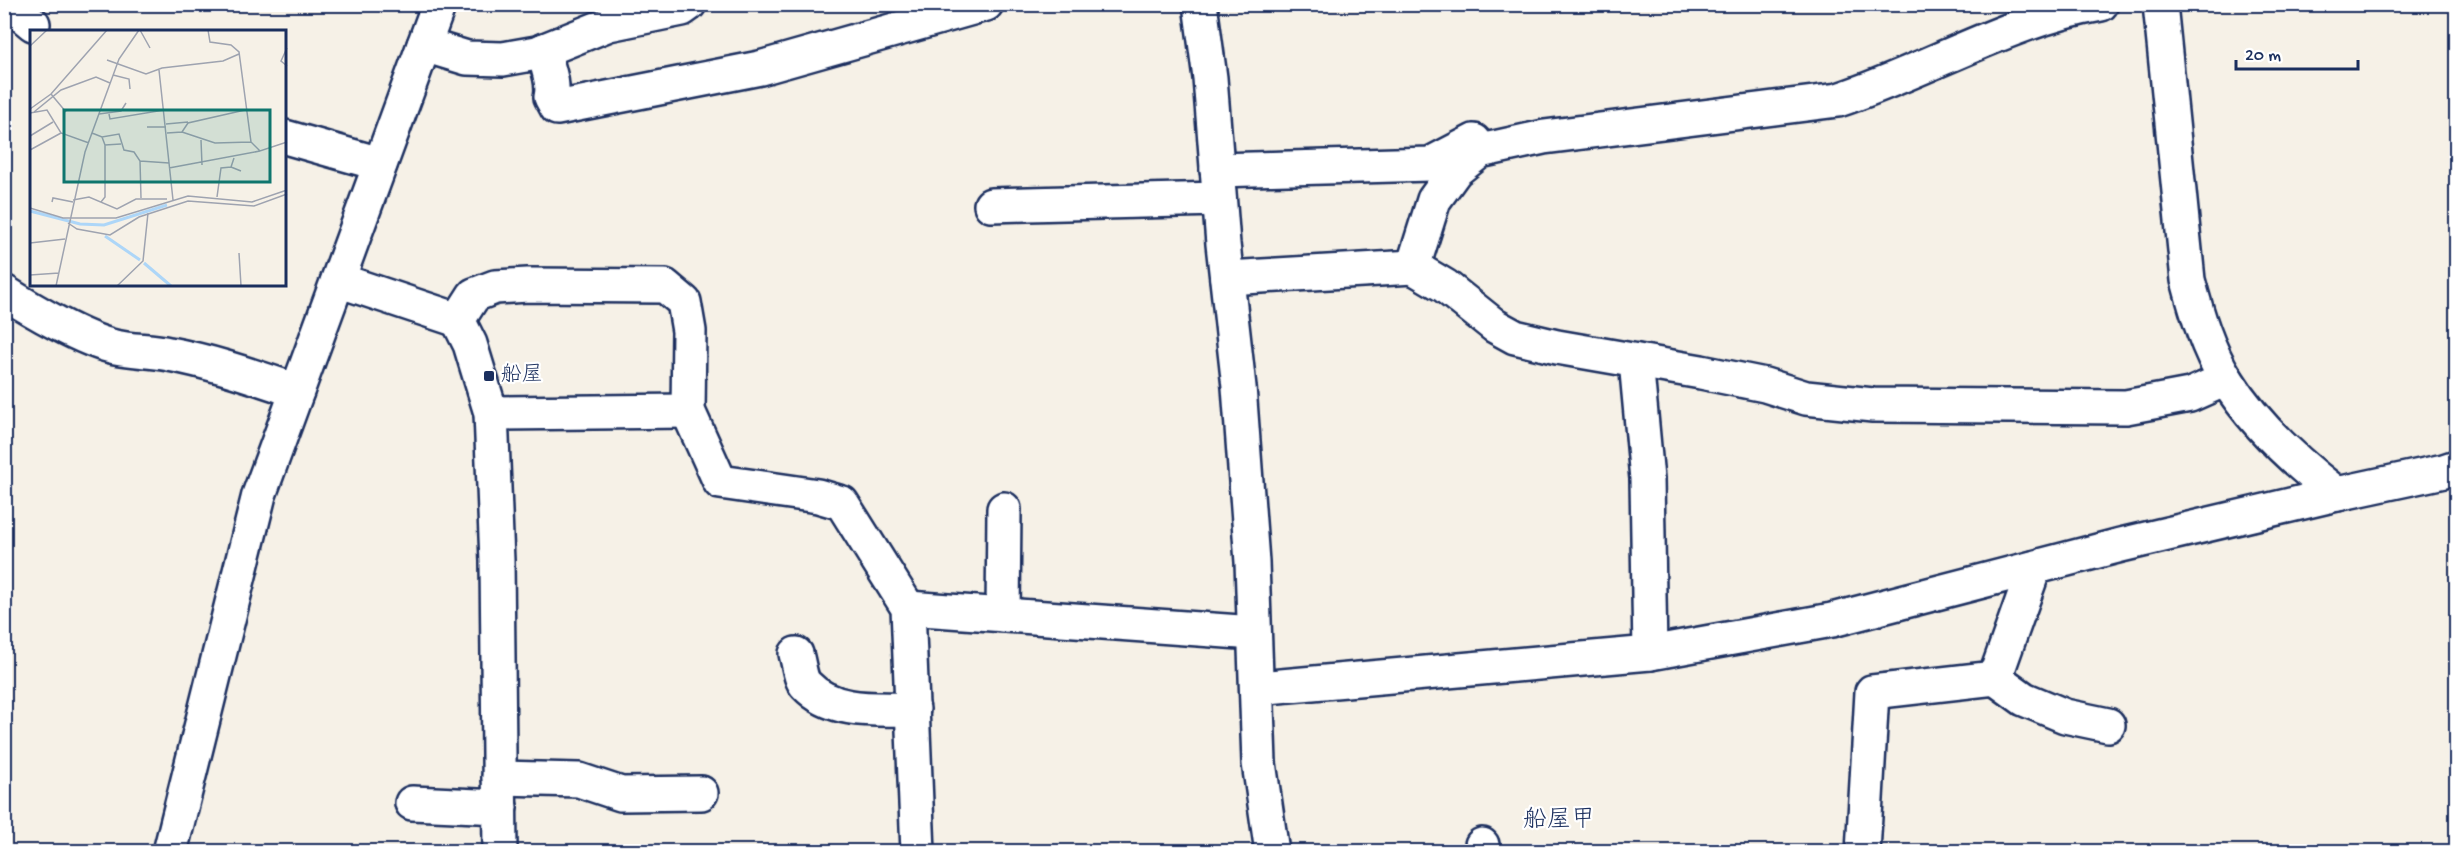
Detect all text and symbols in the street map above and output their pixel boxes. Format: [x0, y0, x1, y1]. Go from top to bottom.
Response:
inset map [30, 30, 286, 286]
scale bar [2236, 33, 2358, 71]
text: 20 m [2245, 46, 2281, 67]
place label: 船屋 [501, 363, 543, 389]
marker: 船屋 [482, 369, 496, 383]
district label: 船屋甲 [1523, 806, 1595, 836]

